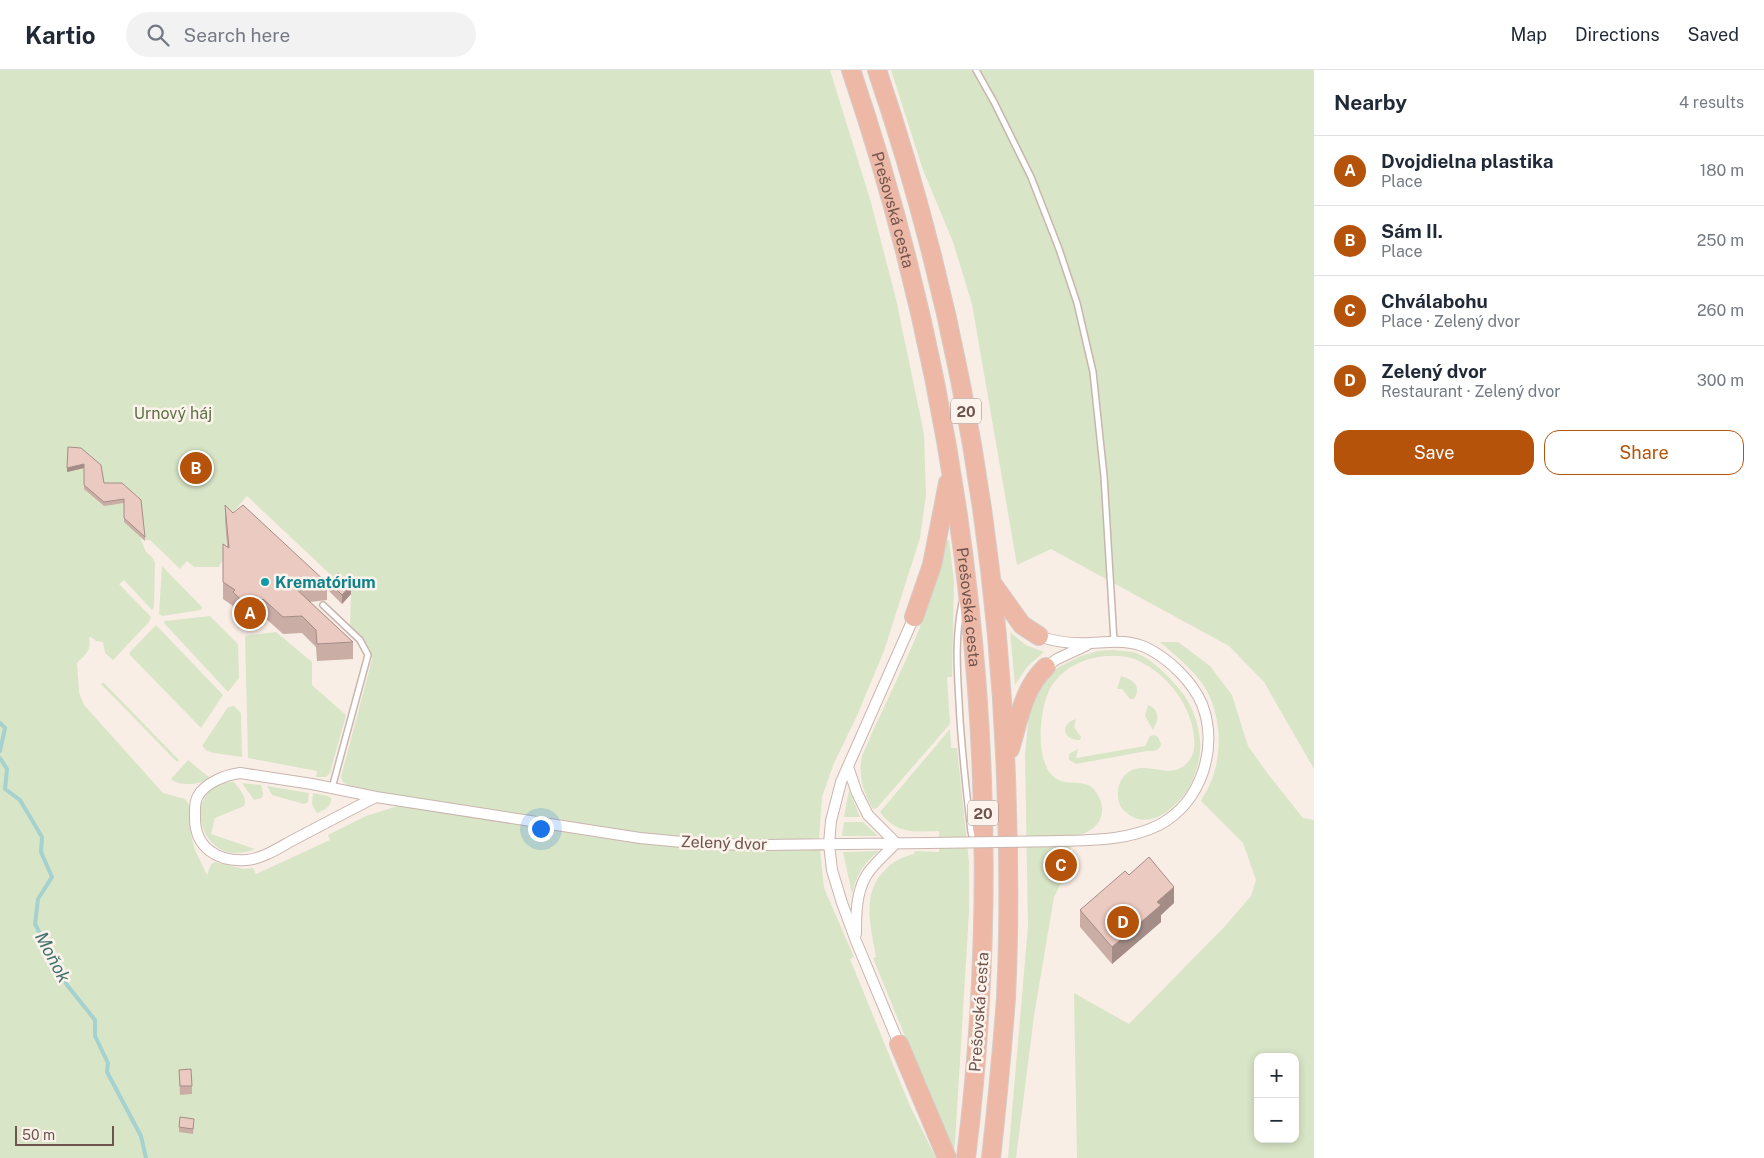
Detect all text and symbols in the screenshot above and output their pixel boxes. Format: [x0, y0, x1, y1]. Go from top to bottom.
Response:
search box [126, 12, 476, 57]
text: Kartio [25, 21, 96, 49]
icon: search [144, 21, 172, 49]
text: Search here [184, 24, 290, 46]
text: Map [1510, 24, 1547, 45]
text: Directions [1575, 24, 1660, 45]
text: Saved [1688, 24, 1739, 45]
text: Nearby [1334, 90, 1407, 115]
text: 4 results [1679, 93, 1744, 112]
street label: Prešovská cesta [868, 149, 918, 270]
text: Dvojdielna plastika [1381, 150, 1554, 172]
text: A [1344, 161, 1356, 180]
text: 180 m [1700, 161, 1744, 180]
text: Place [1381, 172, 1423, 191]
text: Sám II. [1381, 220, 1443, 242]
text: B [1345, 231, 1355, 250]
text: 250 m [1697, 231, 1744, 250]
text: Place [1381, 242, 1423, 261]
text: Chválabohu [1381, 290, 1488, 312]
text: C [1344, 301, 1356, 320]
text: 260 m [1697, 301, 1744, 320]
text: Place · Zelený dvor [1381, 312, 1520, 331]
text: Zelený dvor [1381, 360, 1487, 382]
text: D [1344, 371, 1356, 390]
text: 300 m [1697, 371, 1744, 390]
text: Restaurant · Zelený dvor [1381, 382, 1561, 401]
road number: 20 [951, 398, 981, 424]
park label: Urnový háj [134, 404, 212, 423]
button: Save [1334, 430, 1534, 475]
button: Share [1544, 430, 1744, 475]
pin: B [180, 449, 212, 487]
street label: Prešovská cesta [953, 546, 985, 668]
place label: Krematórium [275, 573, 376, 592]
marker: Krematórium [259, 576, 271, 588]
pin: A [234, 594, 266, 632]
road number: 20 [968, 800, 998, 826]
your location [528, 816, 554, 842]
street label: Zelený dvor [680, 832, 768, 854]
pin: C [1045, 846, 1077, 884]
pin: D [1107, 903, 1139, 941]
water label: Moňok [31, 928, 75, 986]
street label: Prešovská cesta [965, 951, 993, 1073]
map controls [1254, 1053, 1299, 1143]
button: + [1254, 1053, 1299, 1098]
button: − [1254, 1098, 1299, 1143]
scale bar [15, 1123, 114, 1146]
text: 50 m [22, 1127, 55, 1143]

